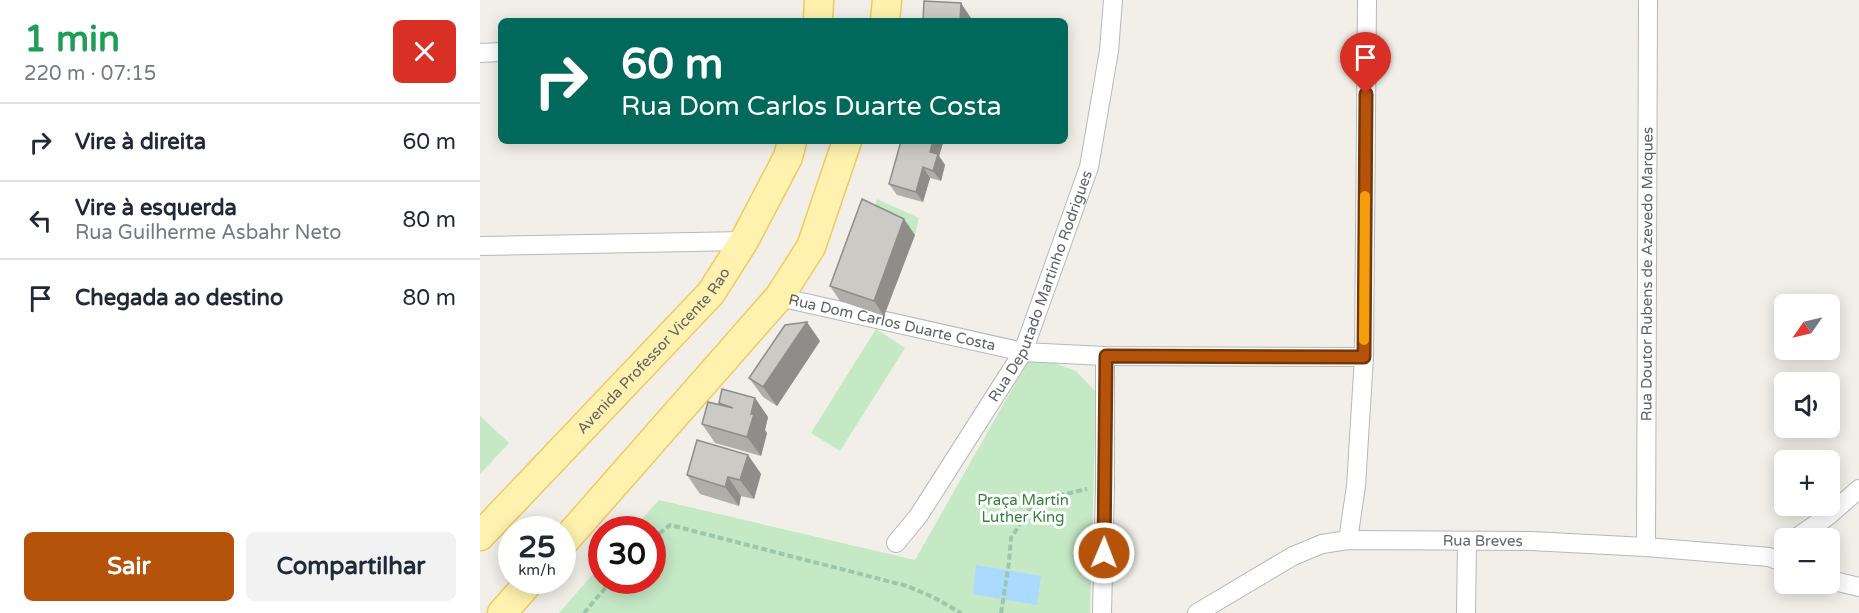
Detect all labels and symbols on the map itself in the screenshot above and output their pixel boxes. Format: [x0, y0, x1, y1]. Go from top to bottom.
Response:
pin [1340, 32, 1391, 94]
street label: Rua Doutor Rubens de Azevedo Marques [1637, 127, 1657, 421]
street label: Rua Deputado Martinho Rodrigues [985, 168, 1096, 405]
street label: Avenida Professor Vicente Rao [573, 264, 734, 437]
street label: Rua Dom Carlos Duarte Costa [787, 290, 997, 355]
north arrow [1774, 294, 1840, 360]
park label: Praça Martin Luther King [977, 491, 1069, 526]
speed limit sign: 30 [588, 516, 666, 594]
position arrow [1072, 521, 1136, 585]
street label: Rua Breves [1443, 532, 1523, 550]

